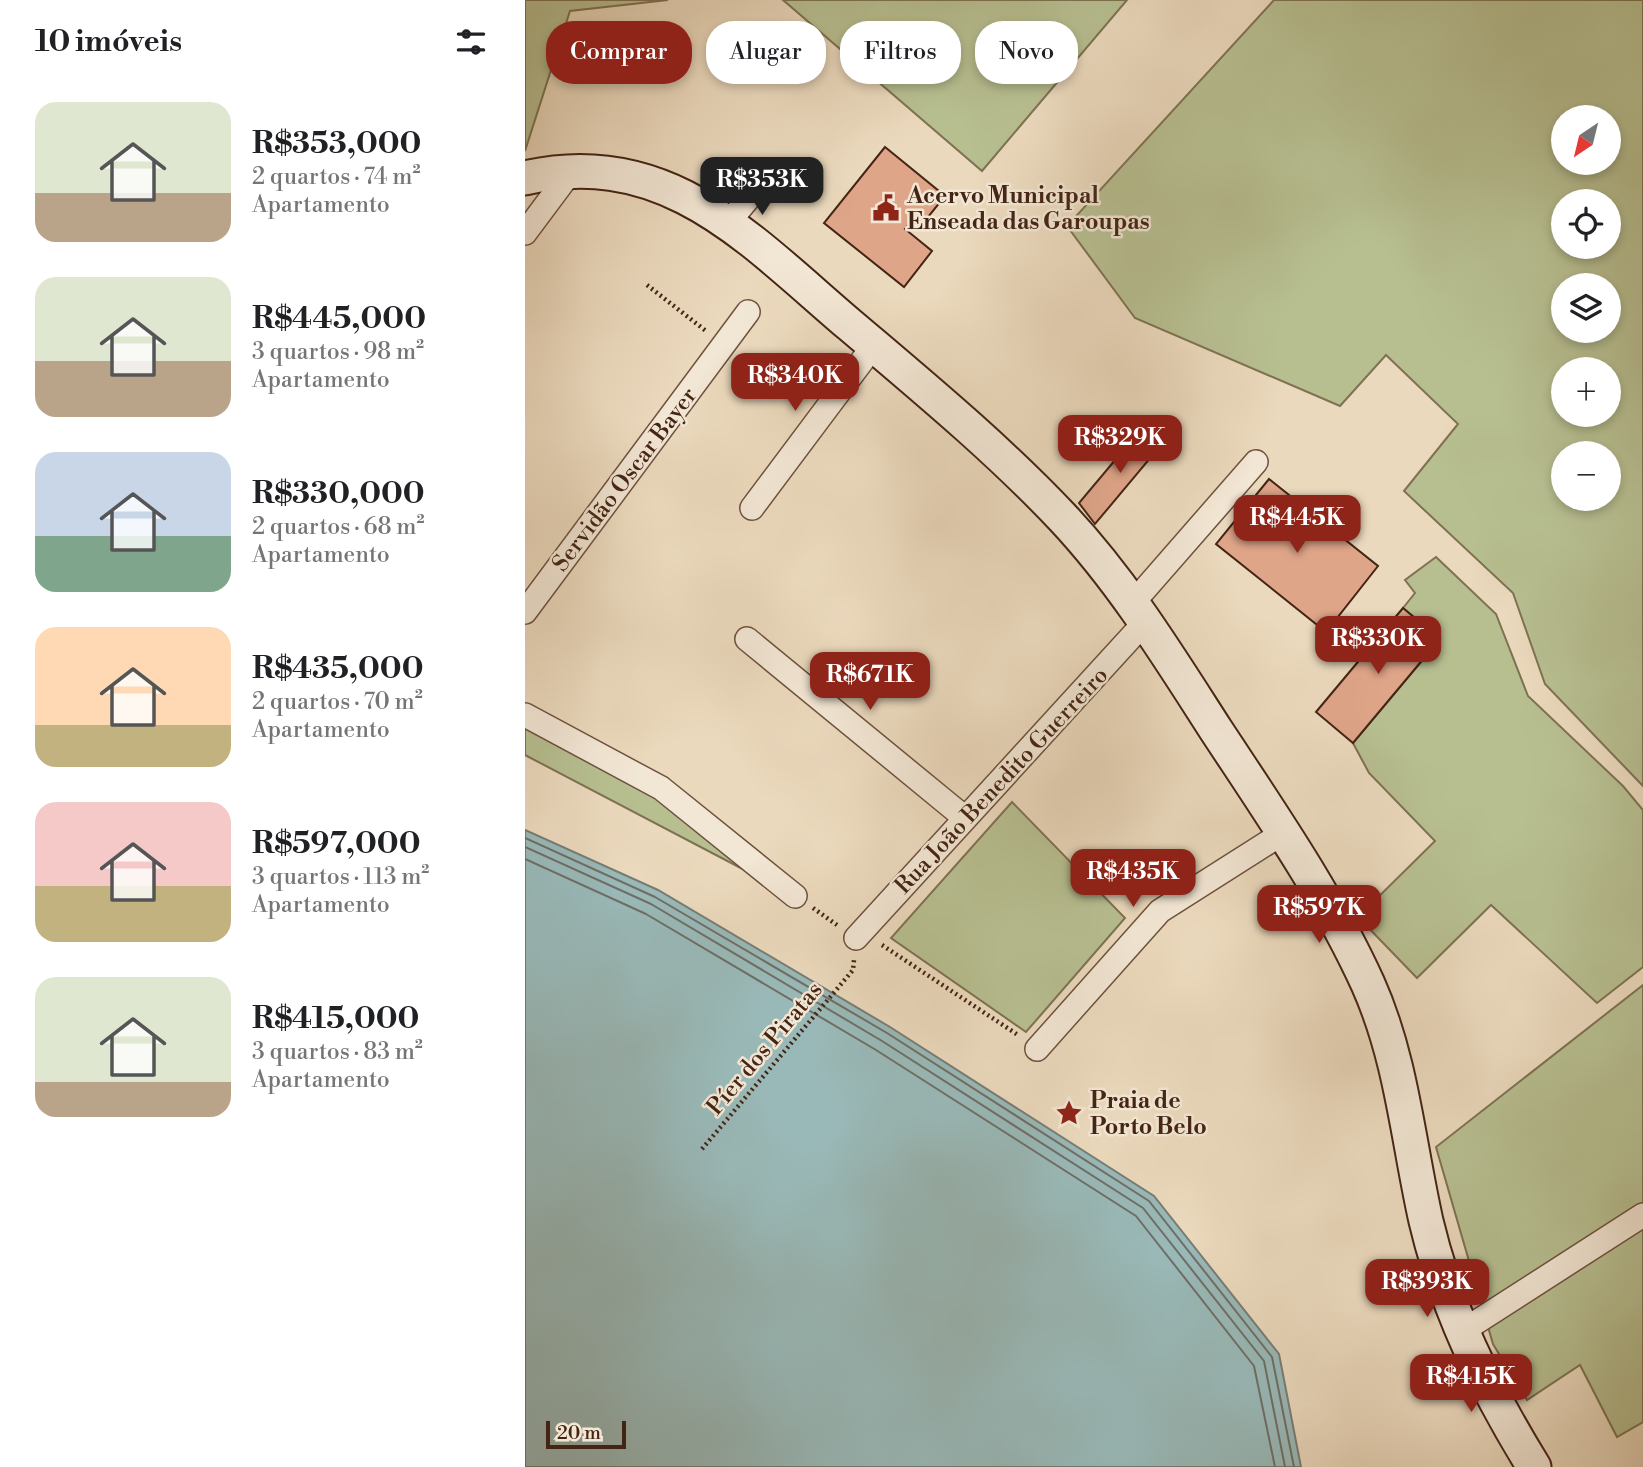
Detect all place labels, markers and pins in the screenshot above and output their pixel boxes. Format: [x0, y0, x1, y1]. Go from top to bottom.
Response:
pin: R$353K [705, 158, 819, 217]
place label: Acervo Municipal Enseada das Garoupas [906, 182, 1150, 236]
public building icon: Acervo Municipal Enseada das Garoupas [871, 193, 901, 223]
pin: R$340K [738, 354, 852, 413]
pin: R$329K [1063, 416, 1177, 475]
pin: R$445K [1240, 496, 1354, 555]
pin: R$330K [1321, 616, 1435, 676]
pin: R$671K [813, 652, 927, 712]
pin: R$435K [1076, 850, 1190, 909]
pin: R$597K [1262, 886, 1376, 945]
place label: Praia de Porto Belo [1090, 1087, 1207, 1141]
place icon: Praia de Porto Belo [1054, 1098, 1084, 1128]
pin: R$393K [1370, 1260, 1484, 1319]
pin: R$415K [1414, 1354, 1528, 1414]

